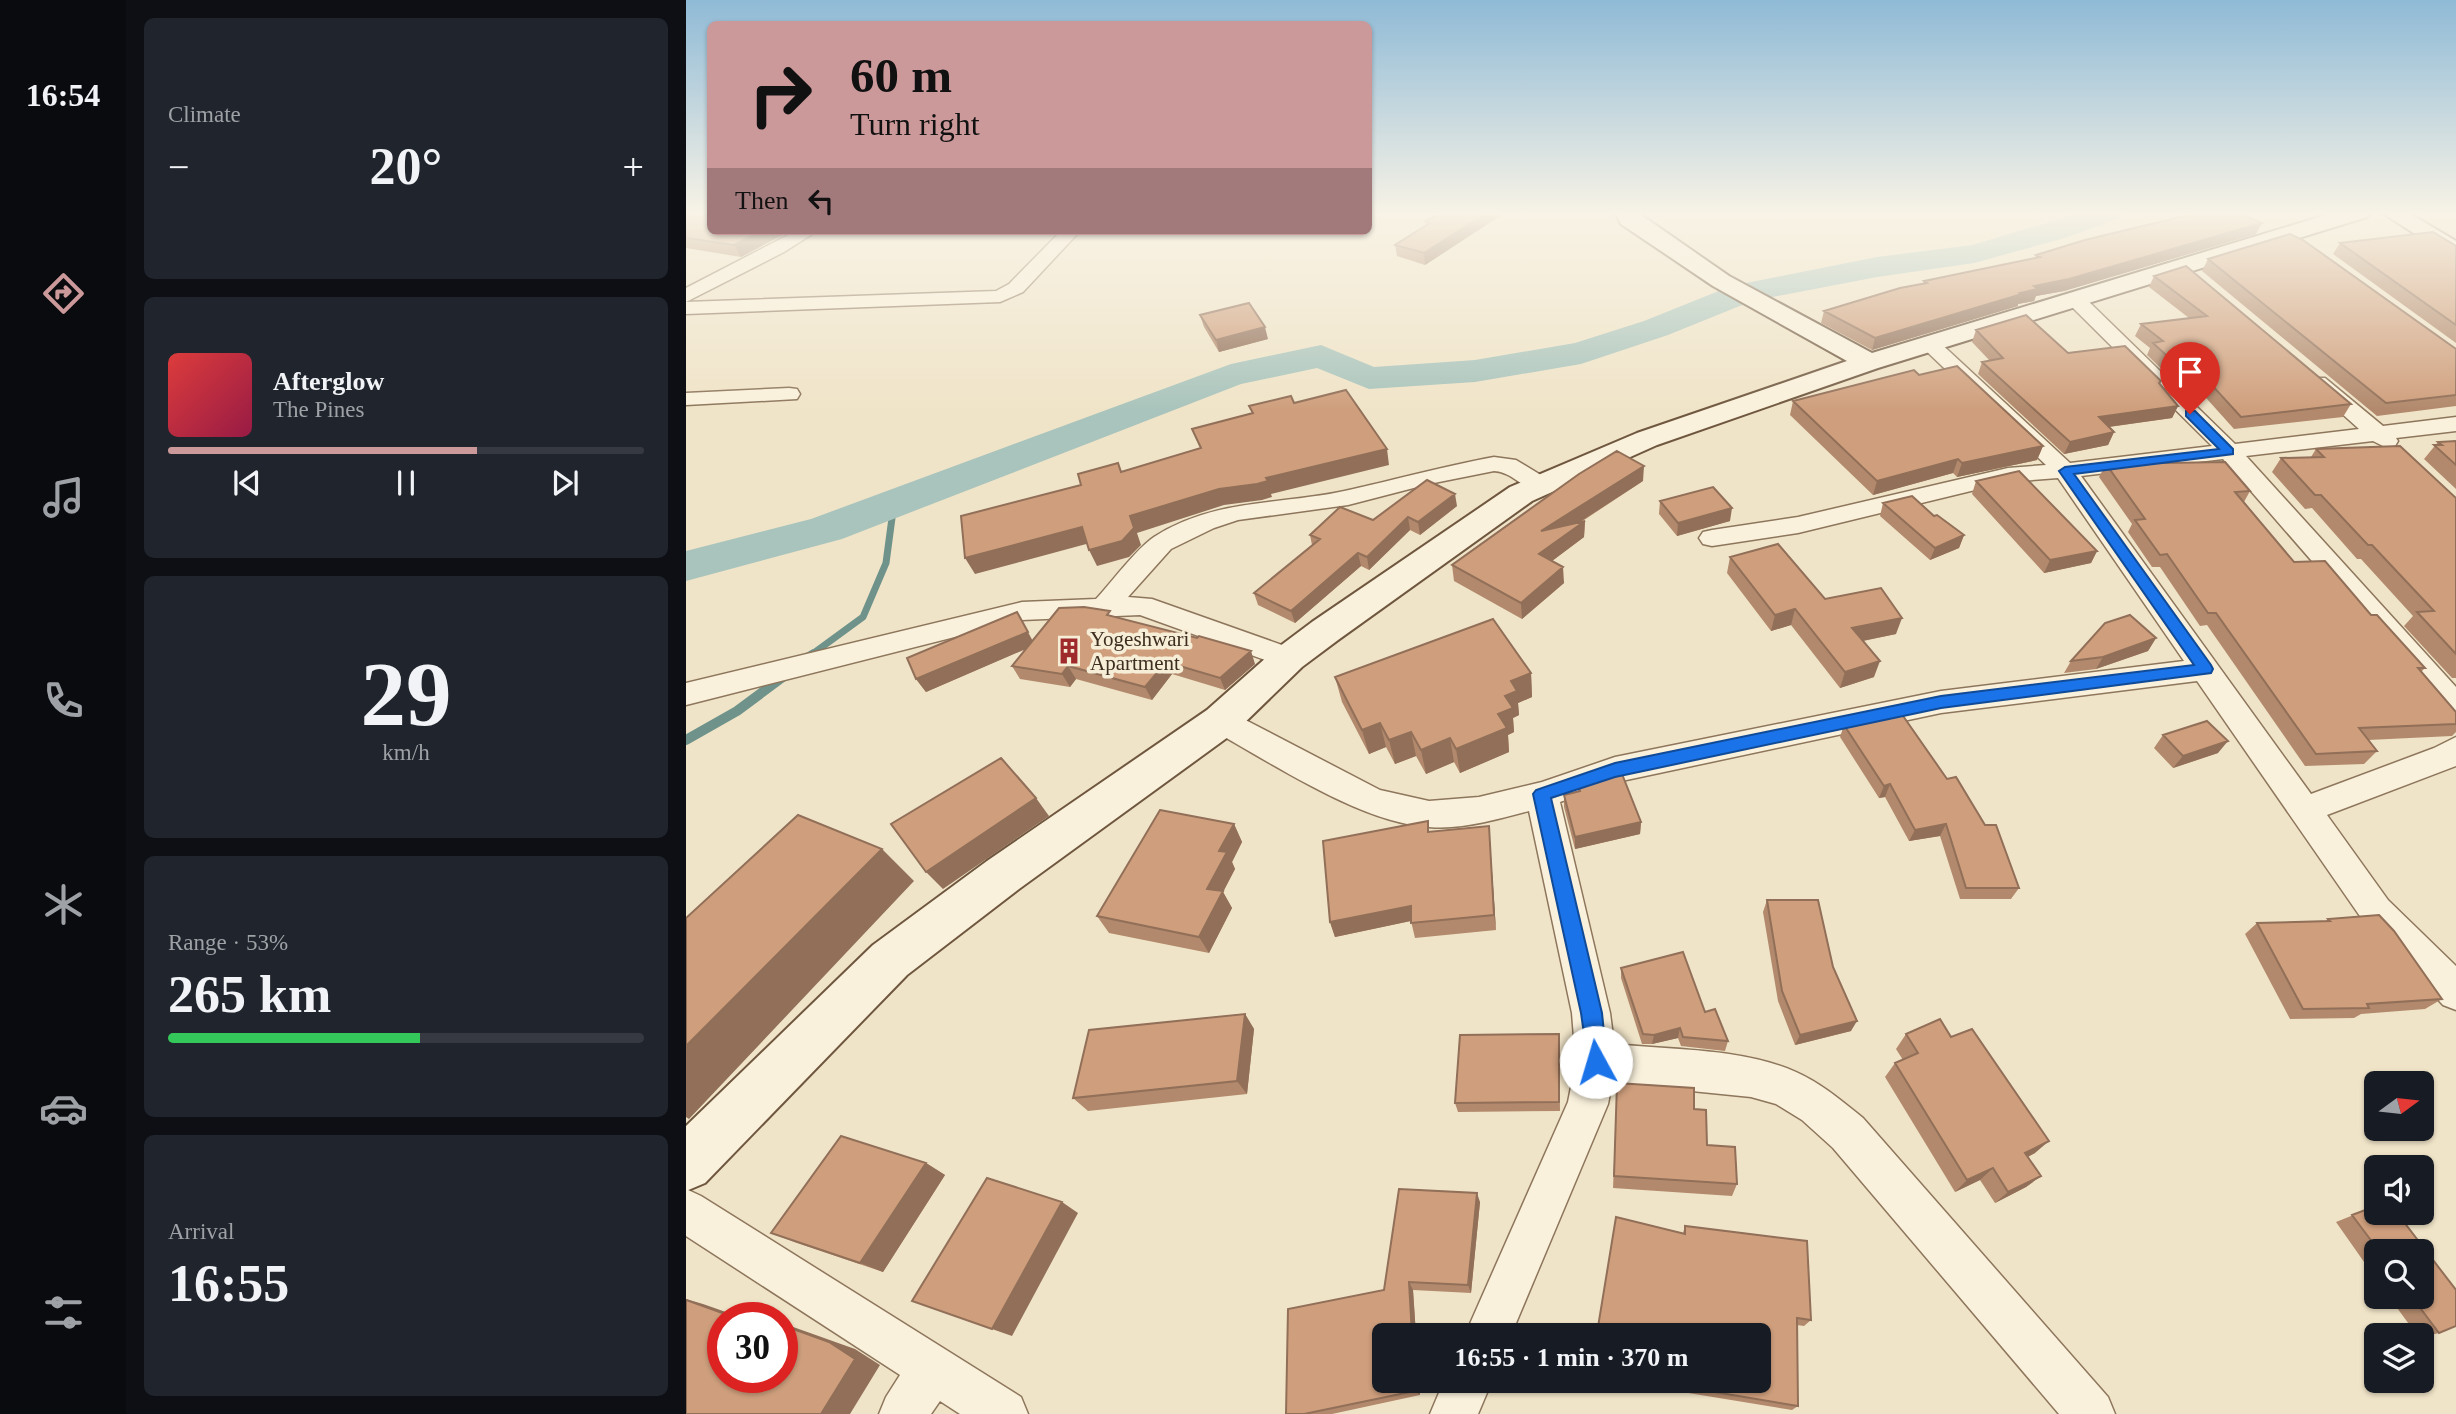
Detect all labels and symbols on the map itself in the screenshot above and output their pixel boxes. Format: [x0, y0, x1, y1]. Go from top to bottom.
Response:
pin [2160, 342, 2220, 414]
place label: Yogeshwari Apartment [1090, 627, 1190, 675]
building icon: Yogeshwari Apartment [1054, 636, 1084, 666]
position arrow [1559, 1025, 1633, 1099]
north arrow [2364, 1071, 2434, 1141]
speed limit sign: 30 [707, 1302, 798, 1393]

